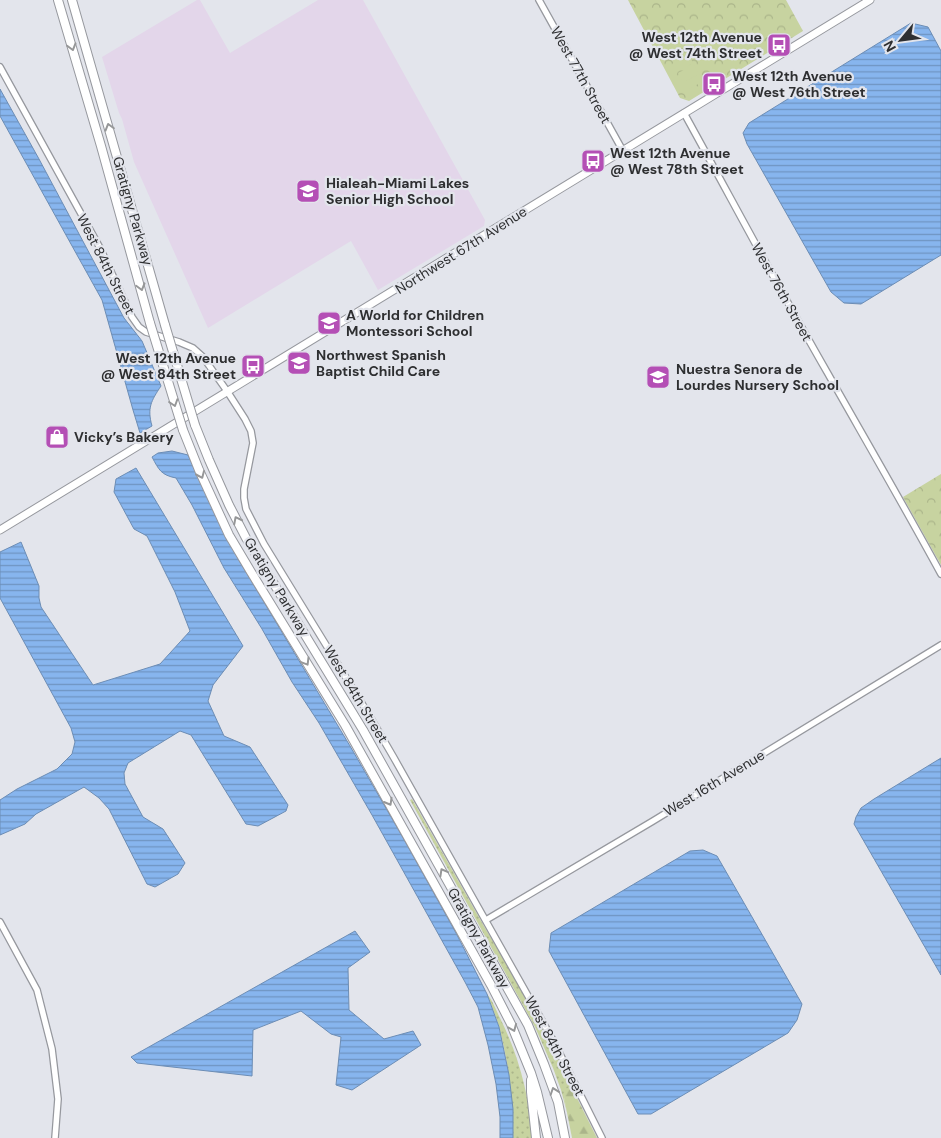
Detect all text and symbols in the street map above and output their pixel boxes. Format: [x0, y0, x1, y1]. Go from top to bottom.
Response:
north arrow [876, 15, 926, 65]
street label: West 77th Street [547, 23, 615, 127]
place label: West 12th Avenue @ West 74th Street [629, 28, 762, 62]
bus stop icon: West 12th Avenue @ West 74th Street [766, 32, 792, 58]
text: N [879, 37, 900, 55]
one-way arrow [67, 42, 77, 50]
place label: West 12th Avenue @ West 76th Street [732, 67, 866, 101]
bus stop icon: West 12th Avenue @ West 76th Street [701, 71, 727, 97]
one-way arrow [104, 123, 114, 132]
place label: West 12th Avenue @ West 78th Street [610, 144, 744, 178]
bus stop icon: West 12th Avenue @ West 78th Street [580, 148, 606, 174]
street label: Gratigny Parkway [109, 154, 157, 268]
place label: Hialeah-Miami Lakes Senior High School [326, 174, 469, 208]
school or university icon: Hialeah-Miami Lakes Senior High School [295, 178, 321, 204]
street label: Northwest 67th Avenue [392, 202, 530, 298]
street label: West 84th Street [73, 211, 139, 317]
street label: West 76th Street [748, 240, 816, 344]
one-way arrow [135, 283, 145, 291]
place label: A World for Children Montessori School [346, 306, 484, 340]
school or university icon: A World for Children Montessori School [316, 310, 342, 336]
place label: Northwest Spanish Baptist Child Care [316, 346, 446, 380]
place label: West 12th Avenue @ West 84th Street [101, 349, 236, 383]
school or university icon: Northwest Spanish Baptist Child Care [286, 350, 312, 376]
bus stop icon: West 12th Avenue @ West 84th Street [240, 353, 266, 379]
place label: Nuestra Senora de Lourdes Nursery School [676, 360, 839, 394]
school or university icon: Nuestra Senora de Lourdes Nursery School [645, 364, 671, 390]
one-way arrow [168, 398, 178, 407]
shop icon: Vicky’s Bakery [44, 424, 70, 450]
place label: Vicky’s Bakery [74, 428, 174, 446]
one-way arrow [195, 470, 206, 479]
one-way arrow [233, 516, 243, 525]
street label: Gratigny Parkway [240, 534, 314, 640]
street label: West 84th Street [320, 642, 392, 746]
one-way arrow [300, 657, 310, 666]
street label: West 16th Avenue [660, 746, 768, 820]
one-way arrow [382, 797, 392, 806]
one-way arrow [439, 868, 449, 877]
street label: Gratigny Parkway [444, 884, 514, 992]
street label: West 84th Street [521, 993, 589, 1099]
one-way arrow [506, 1023, 517, 1032]
one-way arrow [549, 1087, 559, 1095]

